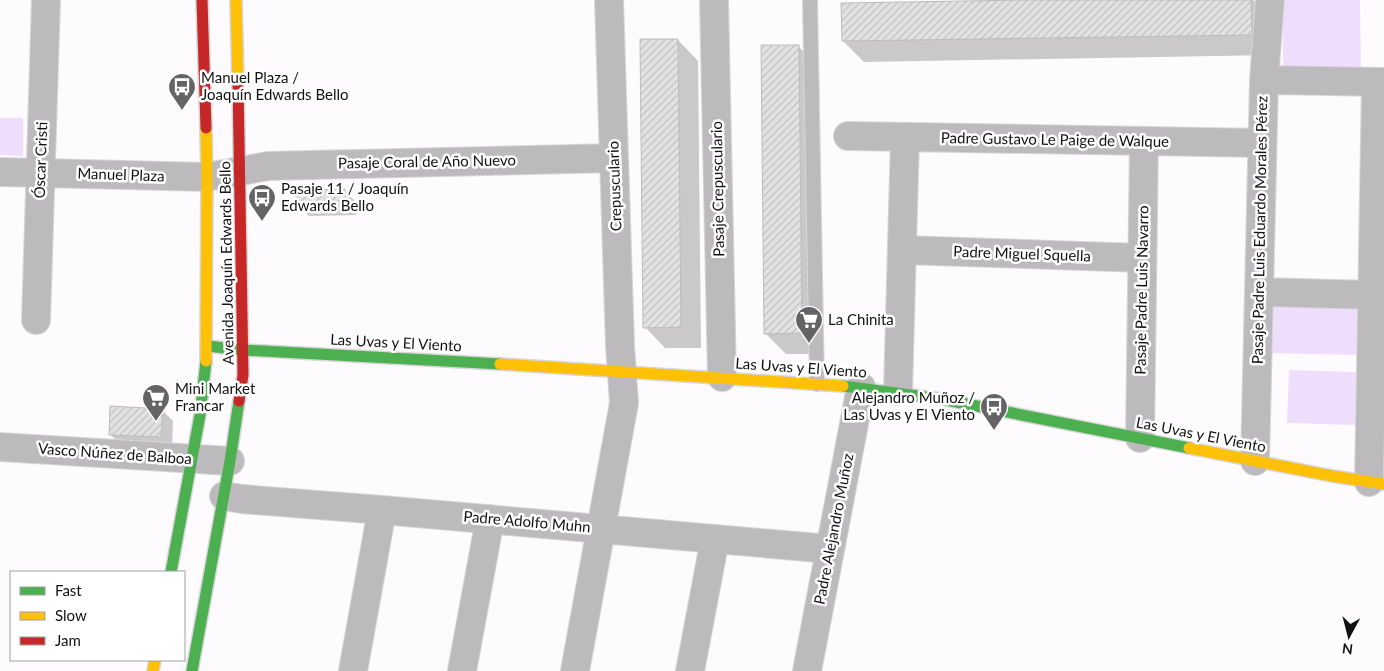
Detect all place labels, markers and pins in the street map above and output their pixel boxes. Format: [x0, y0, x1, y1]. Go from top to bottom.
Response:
place label: Manuel Plaza / Joaquín Edwards Bello [201, 68, 349, 103]
bus stop icon: Manuel Plaza / Joaquín Edwards Bello [167, 72, 197, 111]
place label: Pasaje 11 / Joaquín Edwards Bello [281, 179, 409, 214]
bus stop icon: Pasaje 11 / Joaquín Edwards Bello [247, 183, 277, 222]
supermarket icon: La Chinita [794, 305, 824, 344]
place label: La Chinita [828, 310, 894, 328]
place label: Mini Market Francar [175, 379, 256, 414]
supermarket icon: Mini Market Francar [141, 383, 171, 422]
place label: Alejandro Muñoz / Las Uvas y El Viento [843, 388, 975, 423]
bus stop icon: Alejandro Muñoz / Las Uvas y El Viento [979, 392, 1009, 431]

